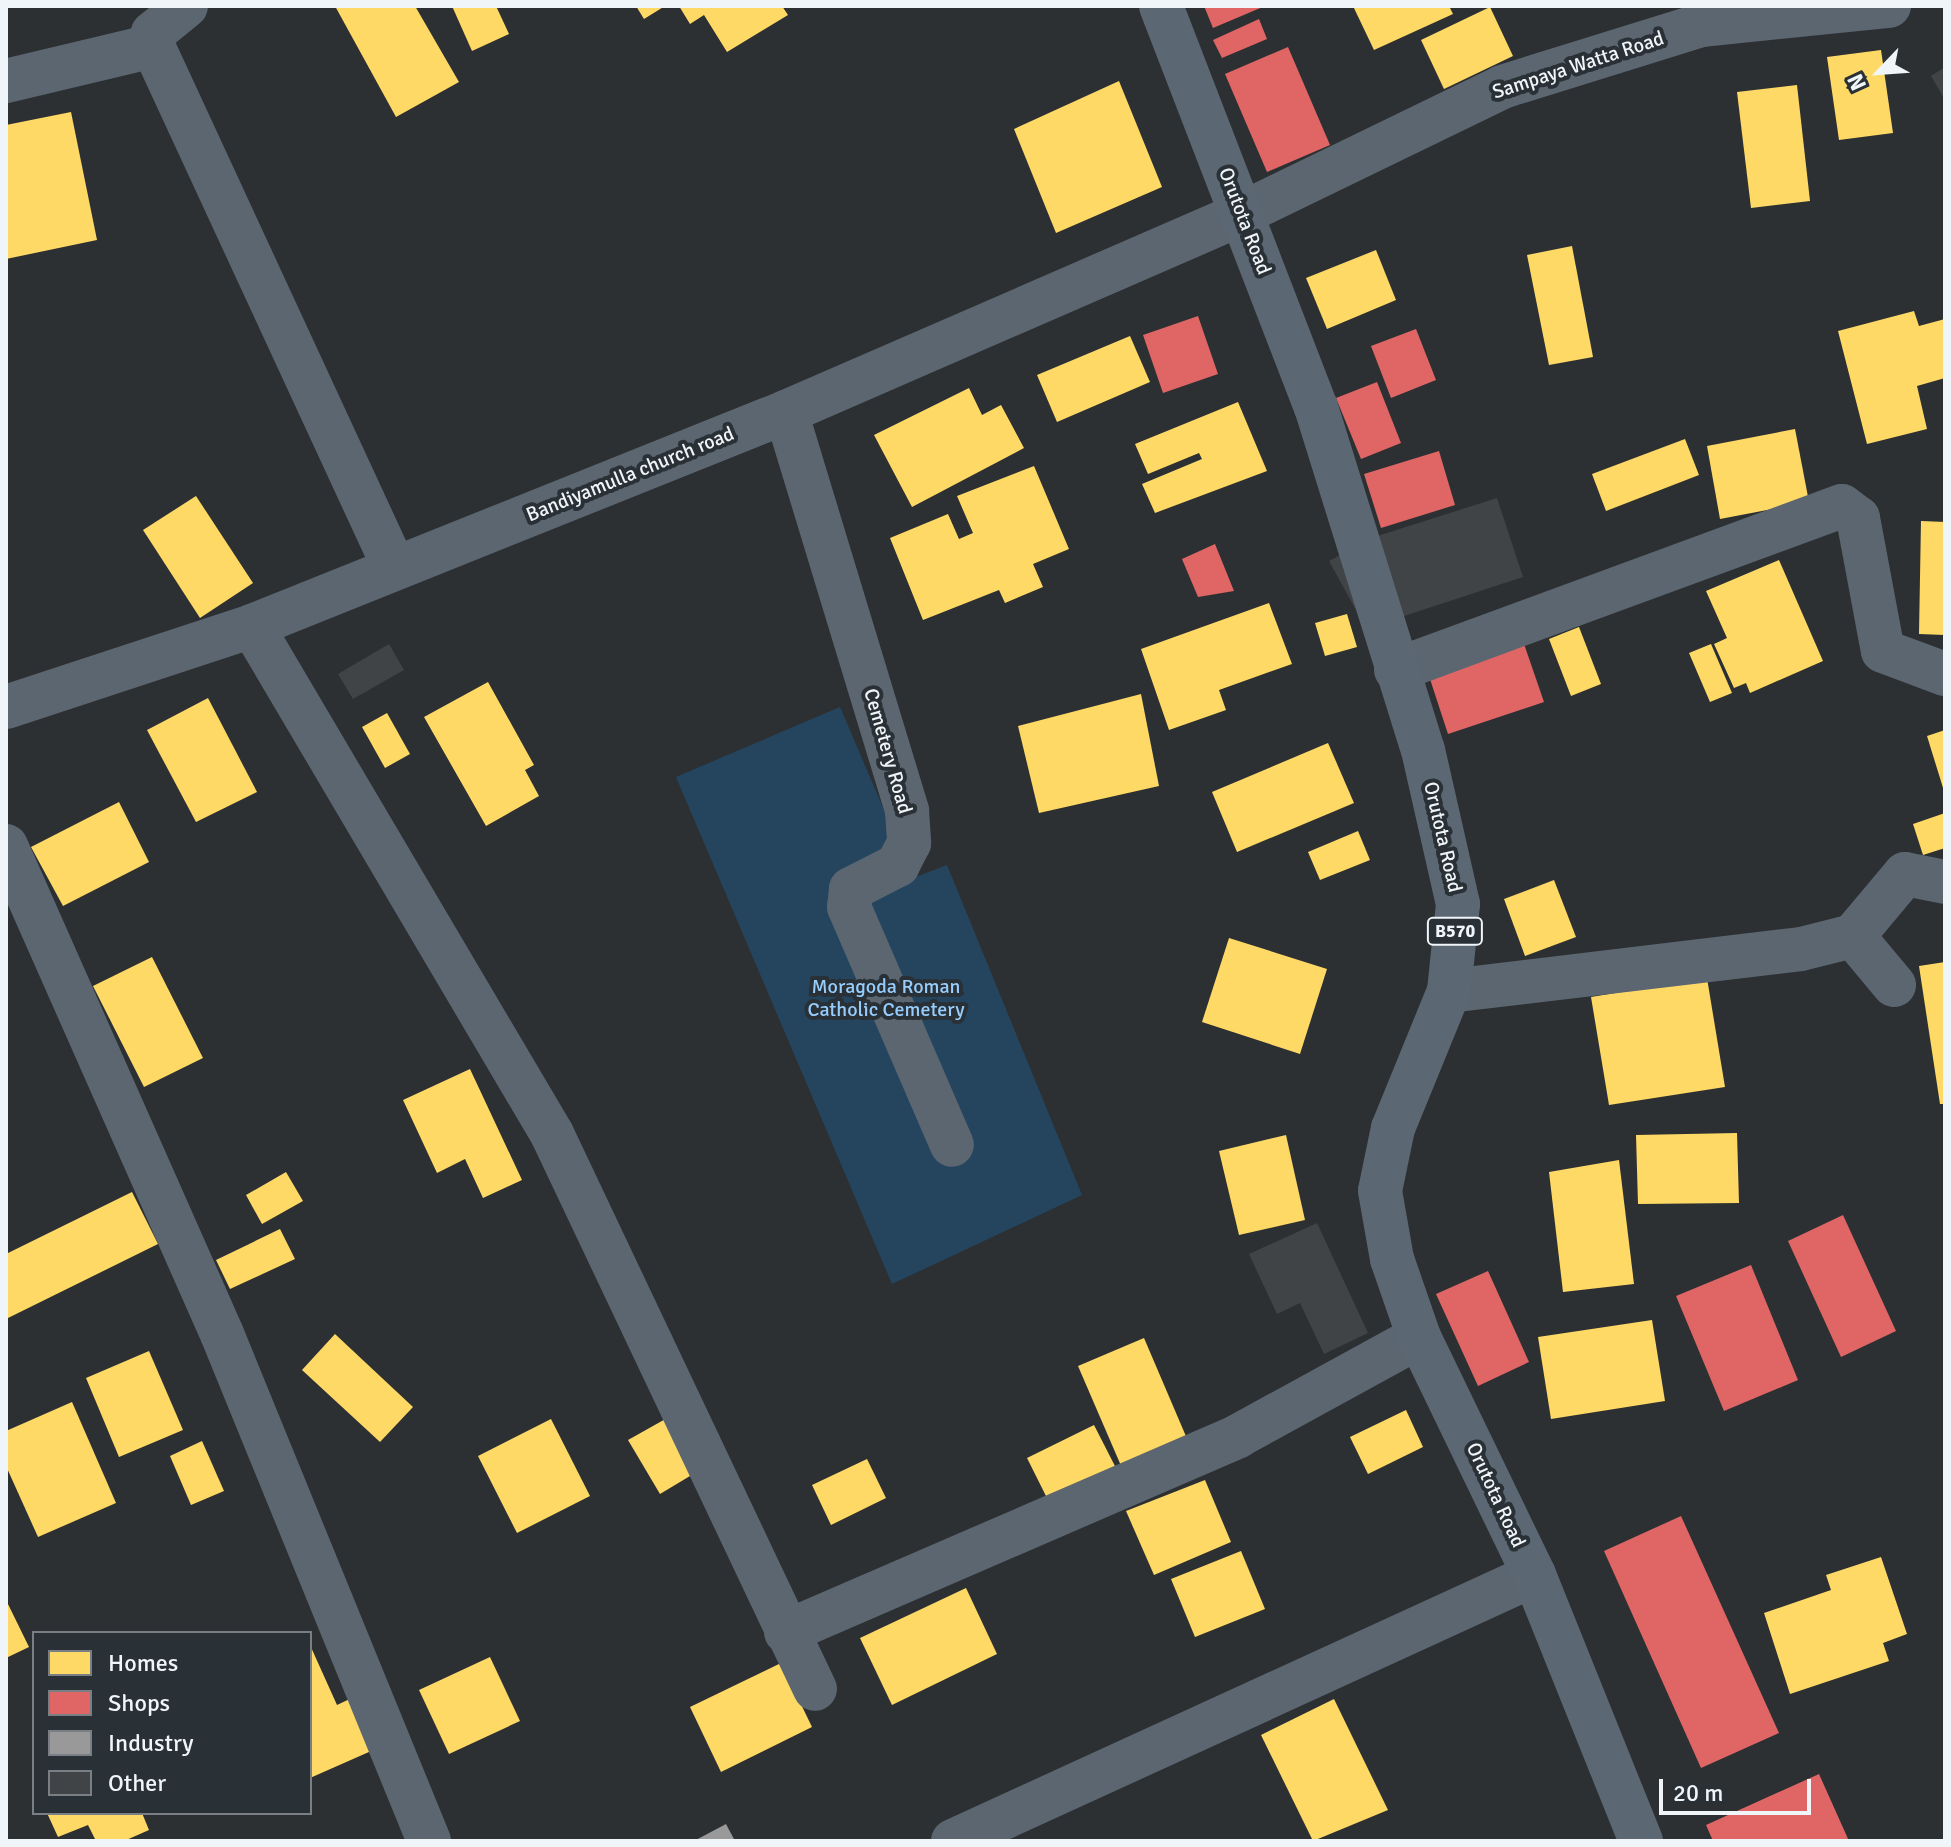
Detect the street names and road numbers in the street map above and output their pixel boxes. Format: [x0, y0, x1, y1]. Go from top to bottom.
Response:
street label: Sampaya Watta Road [1489, 26, 1667, 104]
street label: Orutota Road [1214, 164, 1276, 278]
street label: Bandiyamulla church road [523, 421, 737, 527]
street label: Cemetery Road [859, 686, 917, 816]
street label: Orutota Road [1419, 779, 1467, 895]
road number: B570 [1425, 917, 1485, 945]
street label: Orutota Road [1461, 1439, 1531, 1551]

